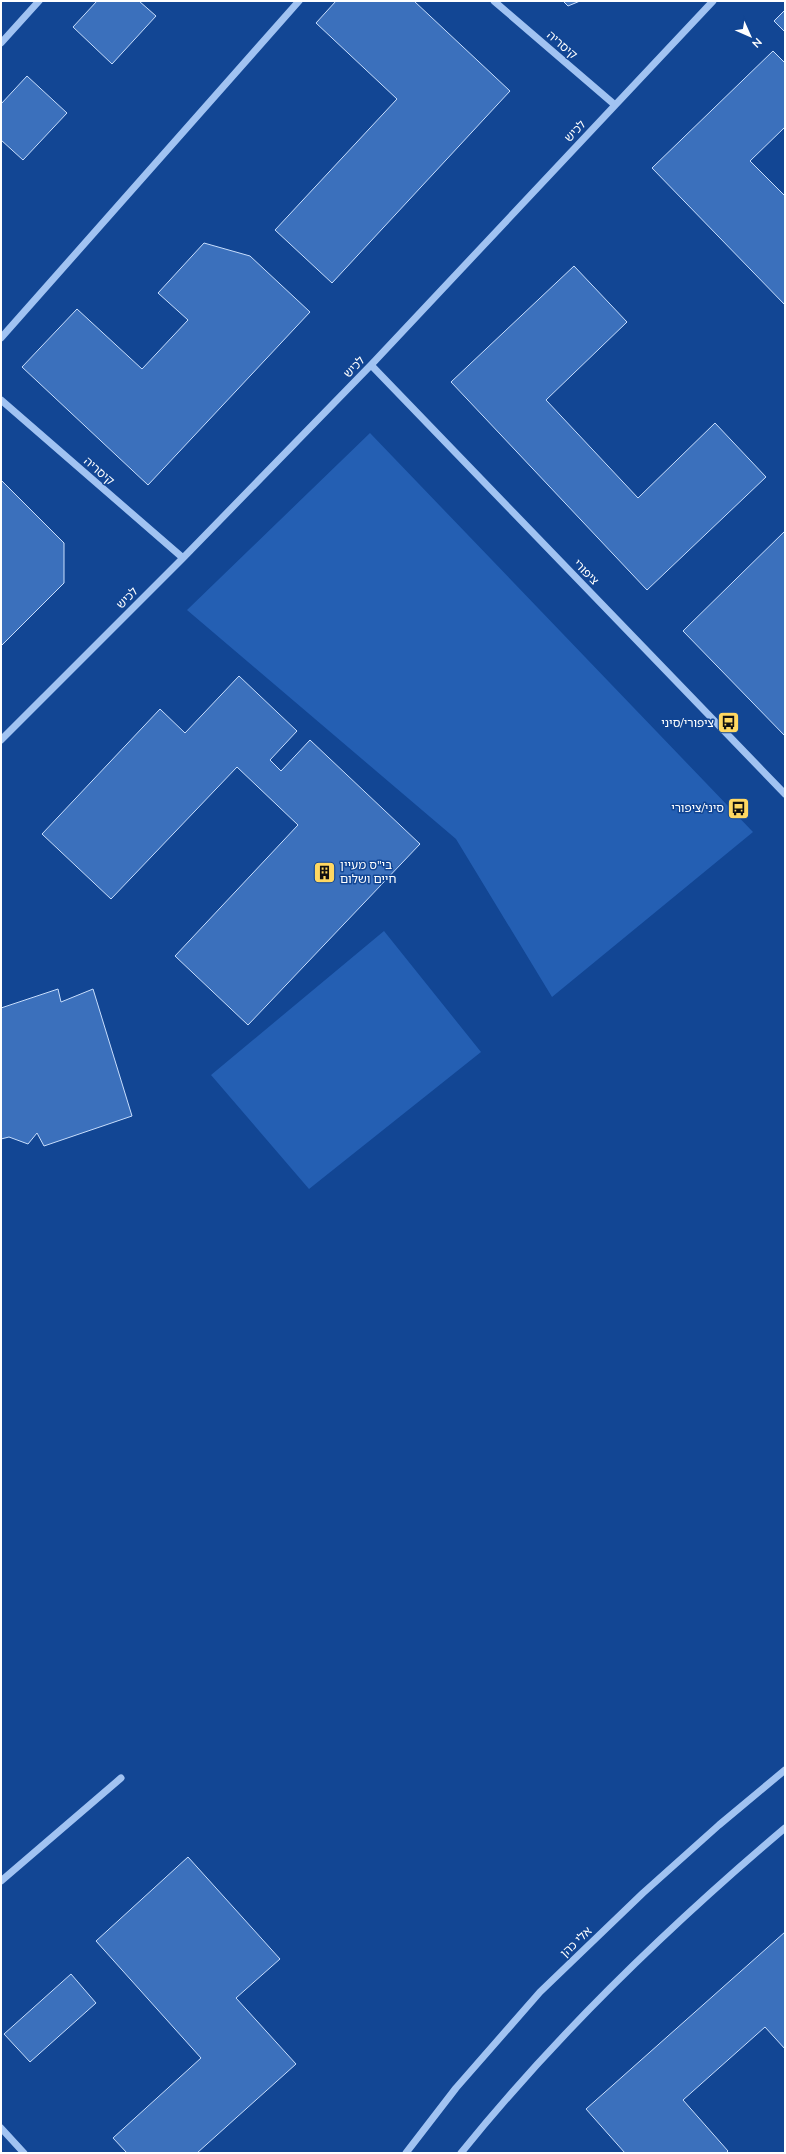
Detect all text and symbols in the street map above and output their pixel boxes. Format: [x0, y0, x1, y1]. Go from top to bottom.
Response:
north arrow [730, 16, 770, 56]
street label: קיסריה [544, 27, 581, 62]
text: N [749, 35, 765, 51]
street label: לכיש [561, 117, 588, 145]
street label: לכיש [340, 353, 368, 381]
street label: קיסריה [81, 453, 118, 488]
street label: ציפורי [570, 556, 602, 588]
street label: לכיש [113, 584, 141, 612]
bus stop icon: ציפורי/סיני [716, 710, 742, 736]
place label: ציפורי/סיני [661, 715, 714, 730]
bus stop icon: סיני/ציפורי [726, 795, 752, 821]
place label: סיני/ציפורי [671, 800, 724, 815]
place label: בי"ס מעיין חיים ושלום [340, 857, 396, 886]
building icon: בי"ס מעיין חיים ושלום [311, 859, 337, 885]
street label: אלי כהן [557, 1923, 595, 1960]

